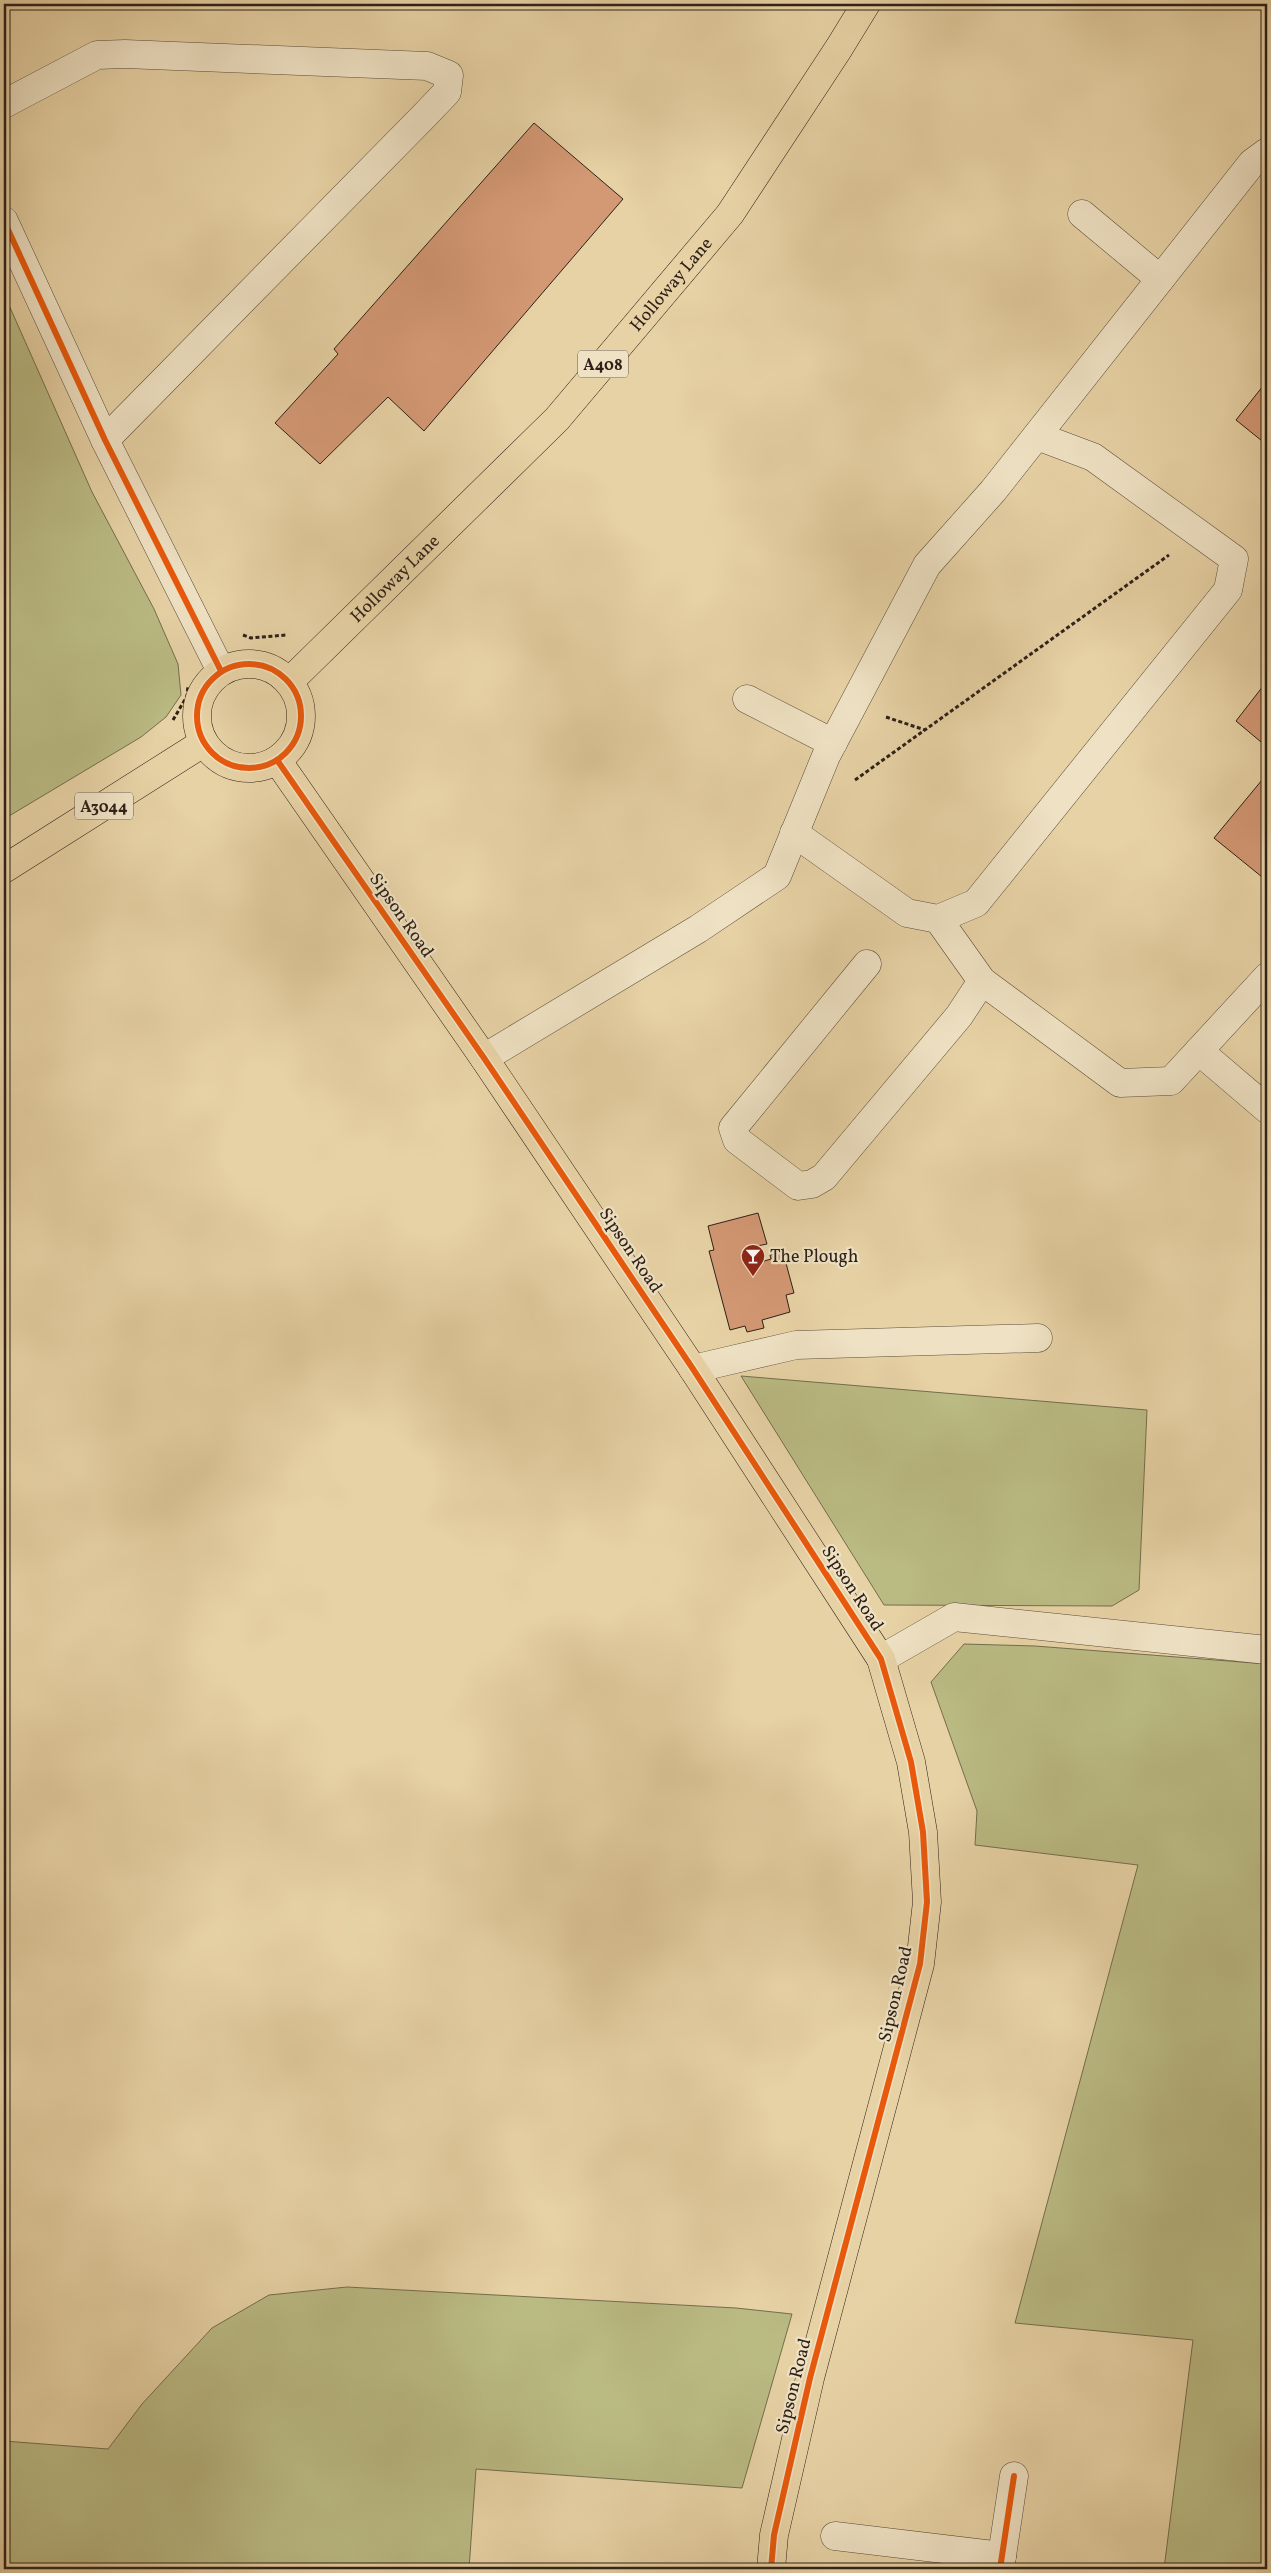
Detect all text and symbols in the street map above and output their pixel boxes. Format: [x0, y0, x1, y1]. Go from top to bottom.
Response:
street label: Holloway Lane [625, 232, 719, 338]
road number: A408 [578, 350, 628, 378]
street label: Holloway Lane [345, 530, 446, 629]
road number: A3044 [75, 792, 133, 819]
street label: Sipson Road [362, 869, 439, 963]
street label: Sipson Road [592, 1203, 668, 1298]
bar icon: The Plough [740, 1243, 766, 1277]
place label: The Plough [770, 1245, 859, 1270]
street label: Sipson Road [815, 1541, 889, 1637]
street label: Sipson Road [873, 1944, 920, 2045]
street label: Sipson Road [770, 2336, 818, 2437]

